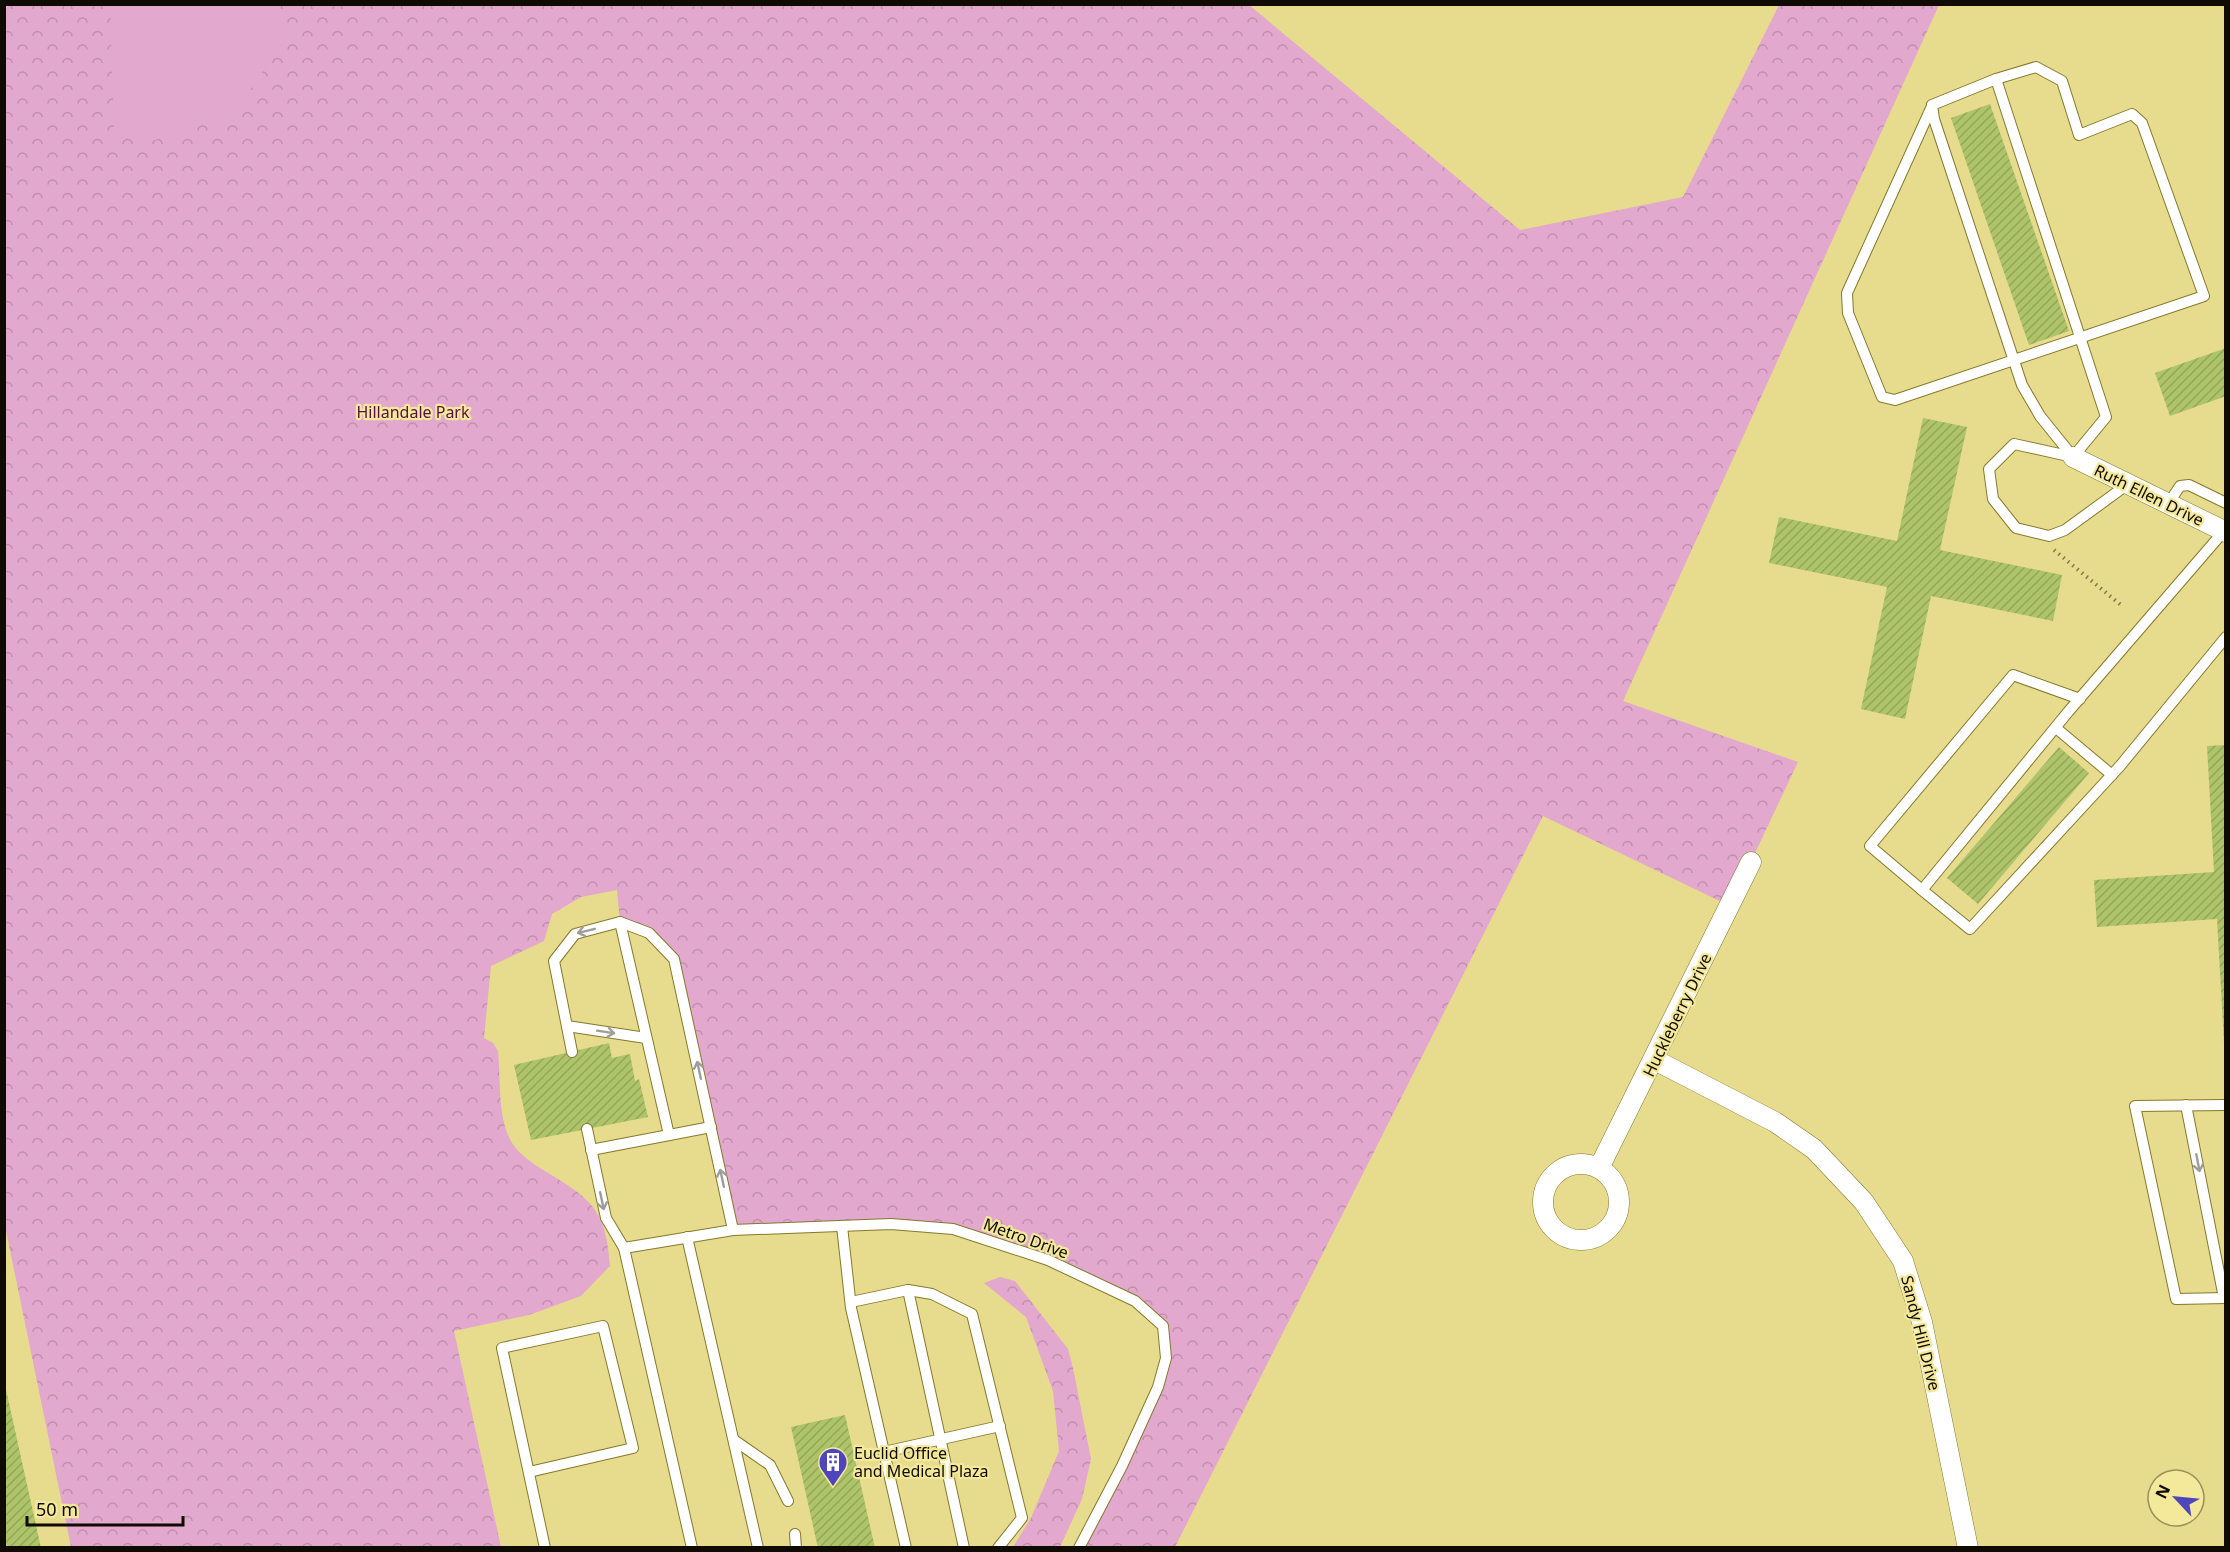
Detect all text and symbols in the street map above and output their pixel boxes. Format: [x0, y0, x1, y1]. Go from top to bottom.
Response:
park label: Hillandale Park [356, 401, 470, 423]
street label: Ruth Ellen Drive [2090, 459, 2208, 531]
one-way arrow [577, 926, 596, 937]
street label: Huckleberry Drive [1638, 949, 1716, 1081]
one-way arrow [596, 1026, 616, 1037]
one-way arrow [693, 1061, 704, 1080]
one-way arrow [2193, 1152, 2204, 1172]
one-way arrow [716, 1169, 727, 1189]
one-way arrow [597, 1191, 609, 1210]
street label: Metro Drive [980, 1212, 1072, 1264]
street label: Sandy Hill Drive [1896, 1273, 1946, 1393]
place label: Euclid Office and Medical Plaza [854, 1442, 989, 1482]
building icon: Euclid Office and Medical Plaza [817, 1446, 849, 1488]
north arrow [2146, 1468, 2206, 1528]
text: N [2150, 1481, 2175, 1502]
scale bar [27, 1489, 183, 1527]
text: 50 m [36, 1497, 78, 1521]

